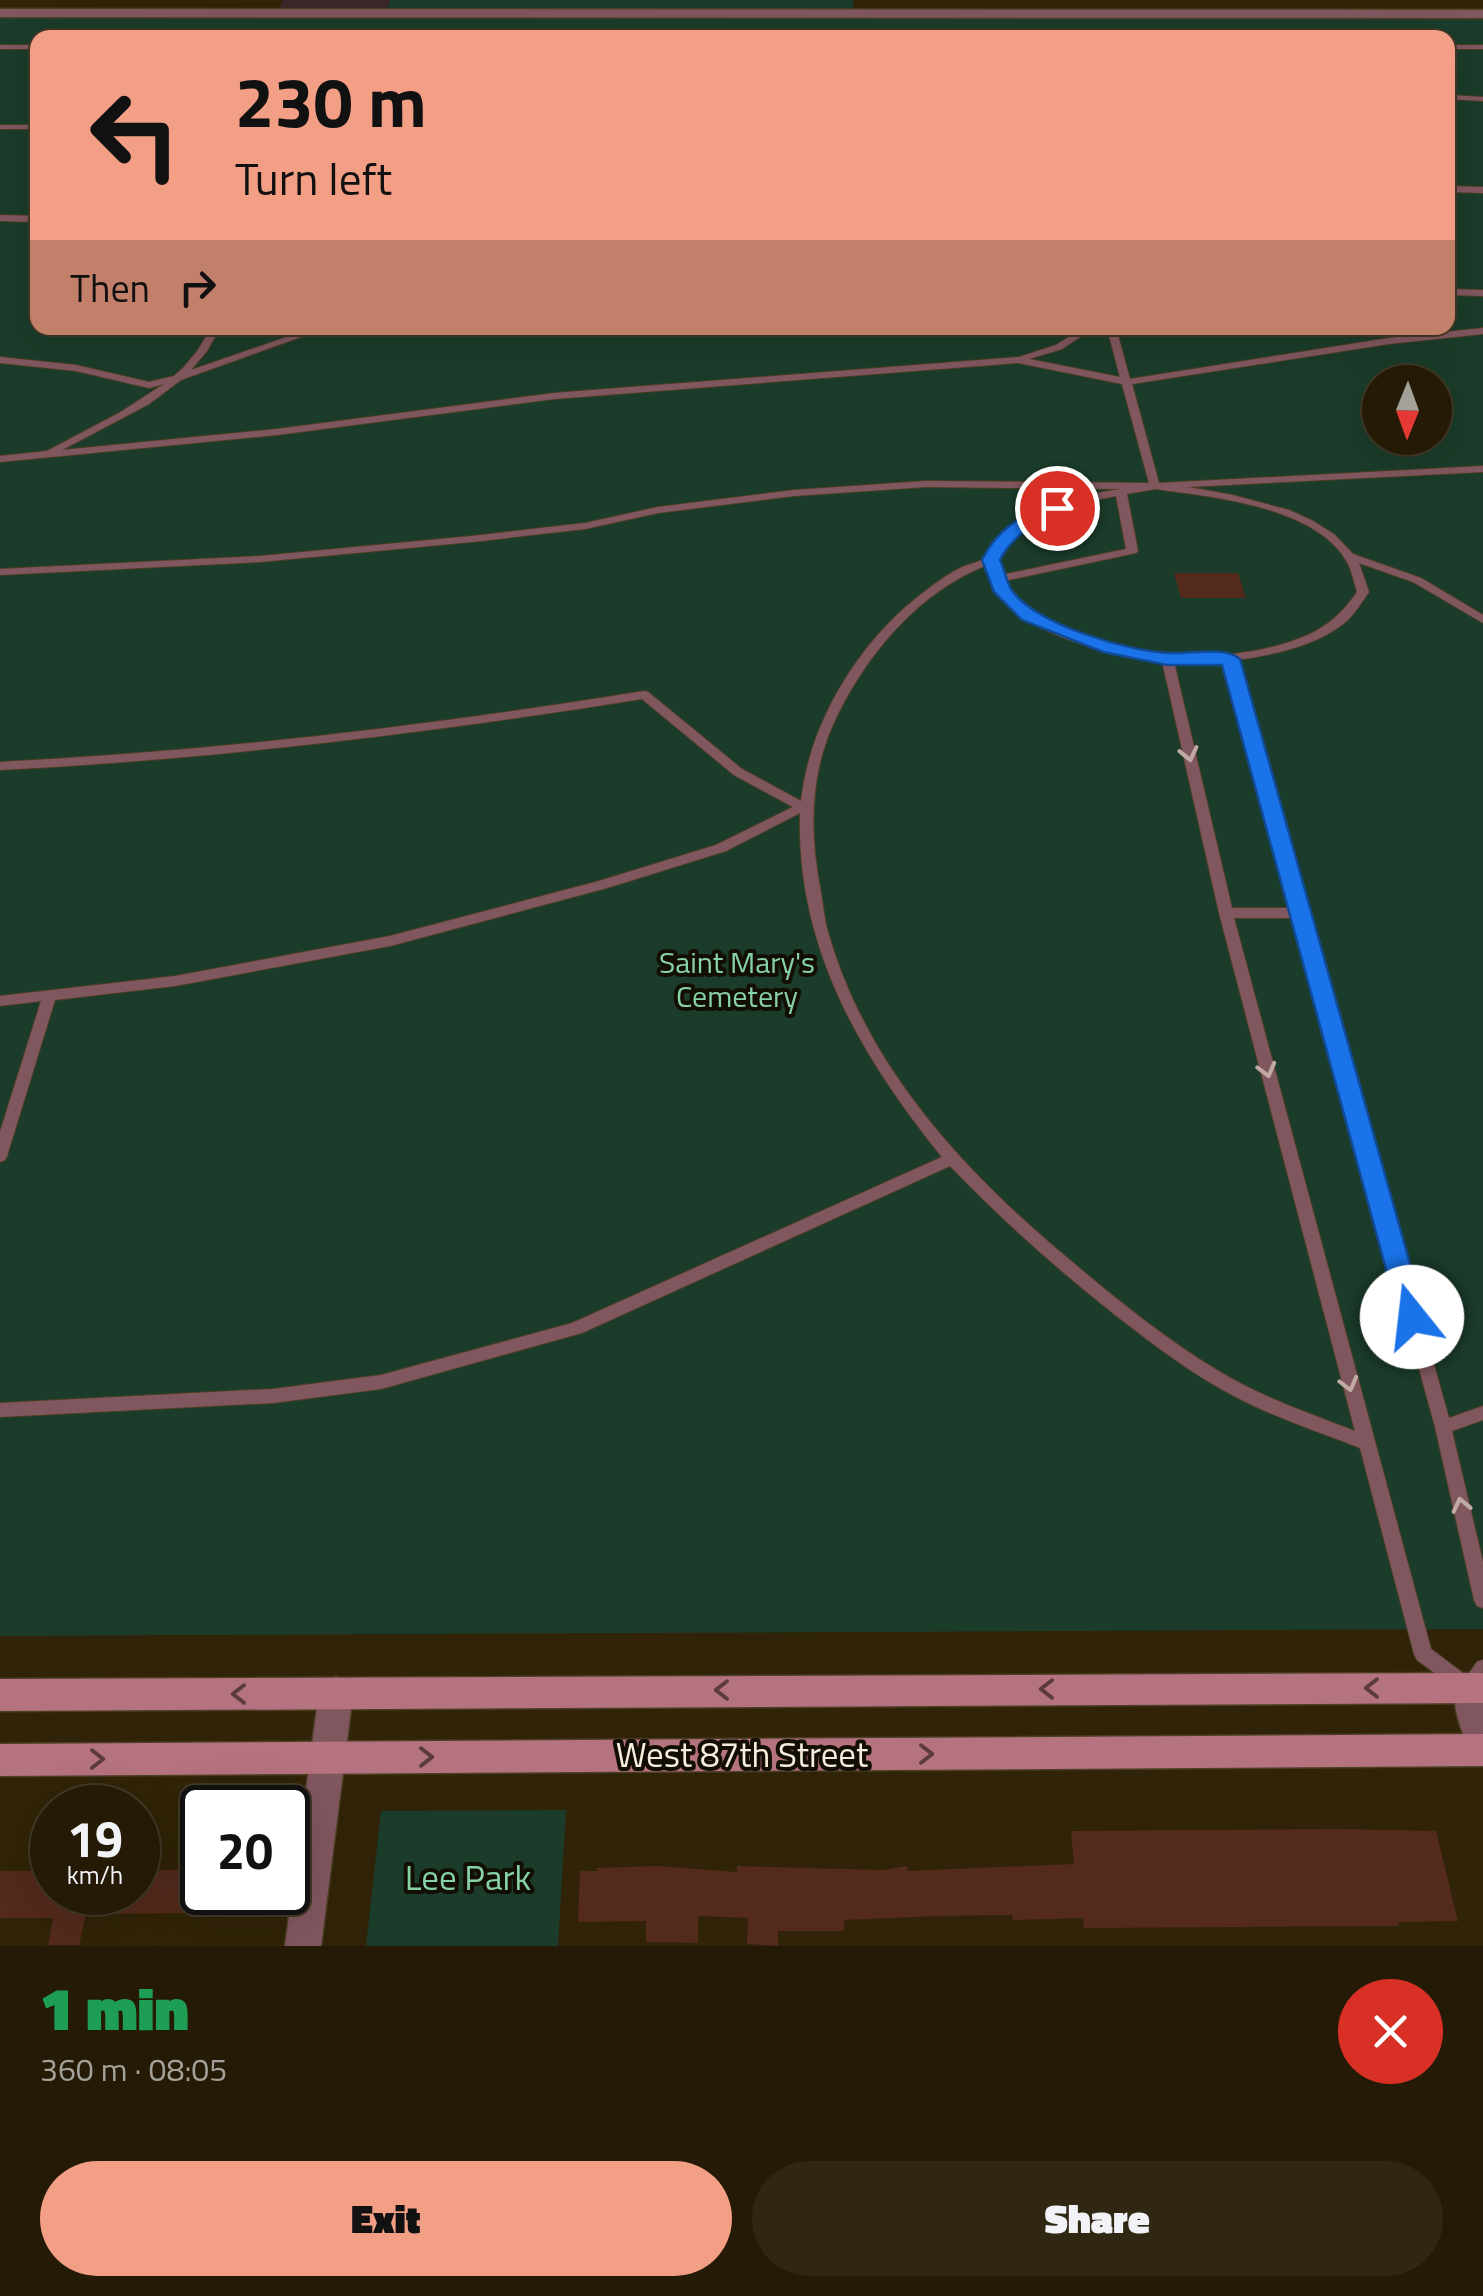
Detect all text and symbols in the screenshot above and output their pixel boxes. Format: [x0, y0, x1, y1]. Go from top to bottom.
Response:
text: 230 m [235, 48, 427, 154]
icon: left [70, 70, 200, 200]
text: Turn left [235, 144, 392, 212]
text: Then [70, 259, 150, 317]
icon: right [170, 260, 225, 315]
north arrow [1362, 365, 1452, 455]
map controls [1362, 365, 1452, 455]
pin [1015, 466, 1100, 551]
icon: arrive [1030, 481, 1085, 536]
one-way arrow [1177, 745, 1198, 762]
park label: Saint Mary's Cemetery [659, 939, 815, 1019]
one-way arrow [1255, 1061, 1276, 1078]
position arrow [1360, 1265, 1464, 1369]
one-way arrow [1338, 1375, 1359, 1392]
one-way arrow [1452, 1497, 1473, 1514]
one-way arrow [1363, 1677, 1378, 1699]
one-way arrow [1038, 1678, 1054, 1700]
one-way arrow [713, 1679, 728, 1701]
one-way arrow [230, 1683, 246, 1705]
street label: West 87th Street [616, 1727, 868, 1781]
one-way arrow [920, 1743, 935, 1765]
one-way arrow [419, 1747, 435, 1768]
one-way arrow [90, 1748, 106, 1770]
speed limit sign: 20 [180, 1785, 310, 1915]
text: 19 [67, 1800, 123, 1876]
park label: Lee Park [405, 1850, 532, 1904]
text: km/h [67, 1856, 123, 1894]
text: 1 min [40, 1962, 189, 2053]
button: close [1338, 1979, 1443, 2084]
text: 360 m · 08:05 [40, 2045, 227, 2093]
button: Exit [40, 2161, 732, 2276]
button: Share [752, 2161, 1443, 2276]

